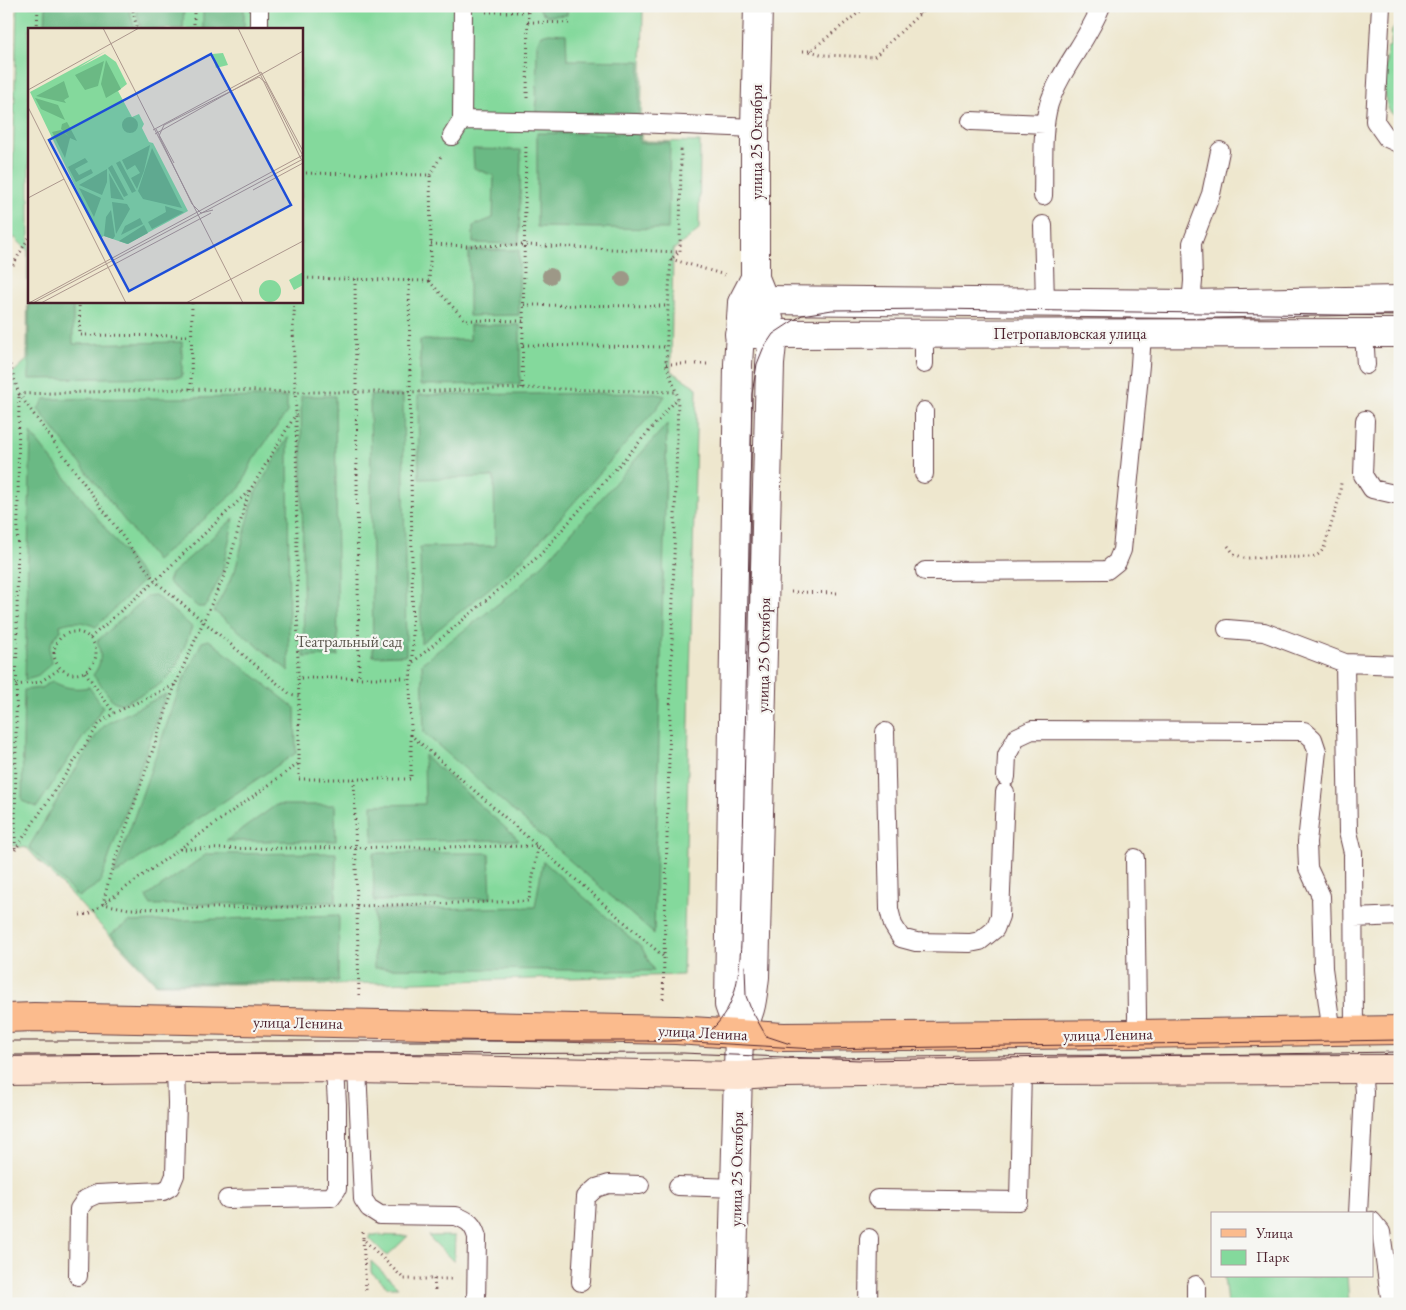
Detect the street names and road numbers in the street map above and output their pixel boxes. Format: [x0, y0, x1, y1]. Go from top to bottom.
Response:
street label: улица 25 Октября [746, 84, 767, 200]
street label: Петропавловская улица [993, 323, 1147, 344]
street label: улица 25 Октября [752, 597, 775, 713]
street label: улица Ленина [253, 1011, 344, 1034]
street label: улица Ленина [658, 1020, 749, 1045]
street label: улица Ленина [1063, 1023, 1154, 1046]
street label: улица 25 Октября [725, 1111, 748, 1227]

